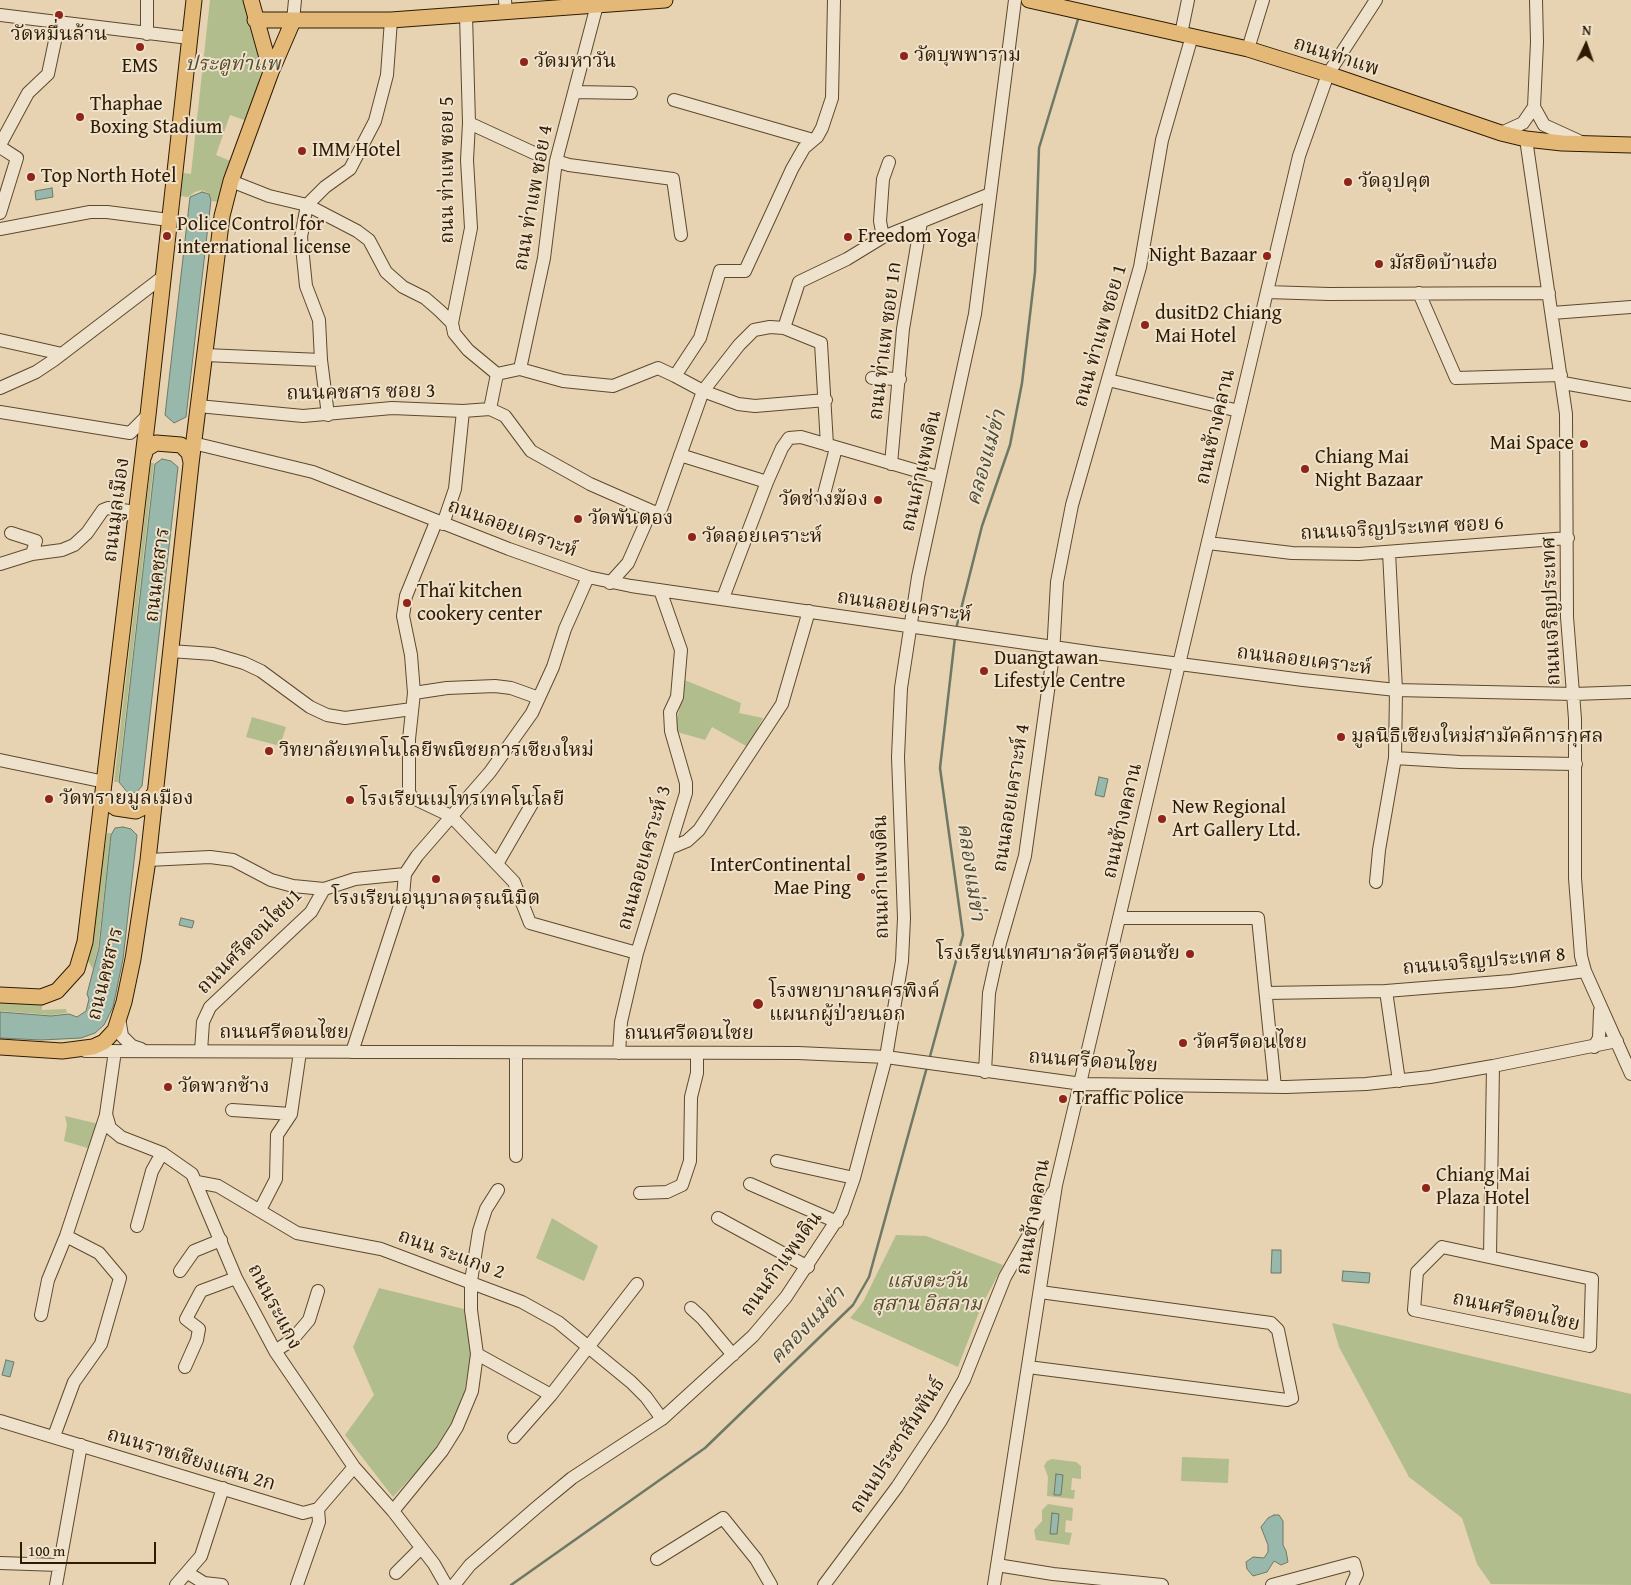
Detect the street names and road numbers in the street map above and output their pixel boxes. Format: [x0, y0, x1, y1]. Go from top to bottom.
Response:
street label: ถนนท่าแพ [1290, 32, 1382, 82]
street label: ถนน ท่าแพ ซอย 5 [436, 96, 460, 244]
street label: ถนน ท่าแพ ซอย 4 [509, 123, 559, 273]
street label: ถนน ท่าแพ ซอย 1ก [864, 260, 908, 422]
street label: ถนน ท่าแพ ซอย 1 [1069, 262, 1133, 410]
street label: ถนนช้างคลาน [1191, 367, 1241, 487]
street label: ถนนคชสาร ซอย 3 [286, 380, 436, 406]
street label: ถนนกำแพงดิน [896, 408, 948, 534]
street label: ถนนมูลเมือง [99, 456, 135, 564]
street label: ถนนลอยเคราะห์ [444, 495, 580, 563]
street label: ถนนเจริญประเทศ ซอย 6 [1300, 512, 1504, 546]
street label: ถนนคชสาร [140, 526, 176, 624]
street label: ถนนเจริญประเทศ [1537, 536, 1567, 686]
street label: ถนนลอยเคราะห์ [835, 586, 973, 628]
street label: ถนนลอยเคราะห์ [1235, 641, 1373, 681]
street label: ถนนลอยเคราะห์ 4 [988, 722, 1036, 874]
street label: ถนนช้างคลาน [1098, 761, 1148, 881]
street label: ถนนลอยเคราะห์ 3 [613, 783, 677, 933]
street label: ถนนกำแพงดิน [869, 815, 895, 939]
street label: ถนนศรีดอนไชย1 [192, 884, 308, 1000]
street label: ถนนคชสาร [83, 925, 129, 1023]
street label: ถนนเจริญประเทศ 8 [1402, 943, 1566, 981]
street label: ถนนศรีดอนไชย [219, 1021, 349, 1045]
street label: ถนนศรีดอนไชย [624, 1022, 754, 1046]
street label: ถนนศรีดอนไชย [1028, 1046, 1158, 1078]
street label: ถนนช้างคลาน [1012, 1157, 1056, 1277]
street label: ถนนกำแพงดิน [736, 1207, 828, 1321]
street label: ถนน ระแกง 2 [394, 1225, 508, 1285]
street label: ถนนระแกง [241, 1260, 307, 1354]
street label: ถนนศรีดอนไชย [1450, 1287, 1582, 1337]
street label: ถนนประชาสัมพันธ์ [845, 1374, 951, 1518]
street label: ถนนราชเชียงแสน 2ก [104, 1423, 278, 1497]

